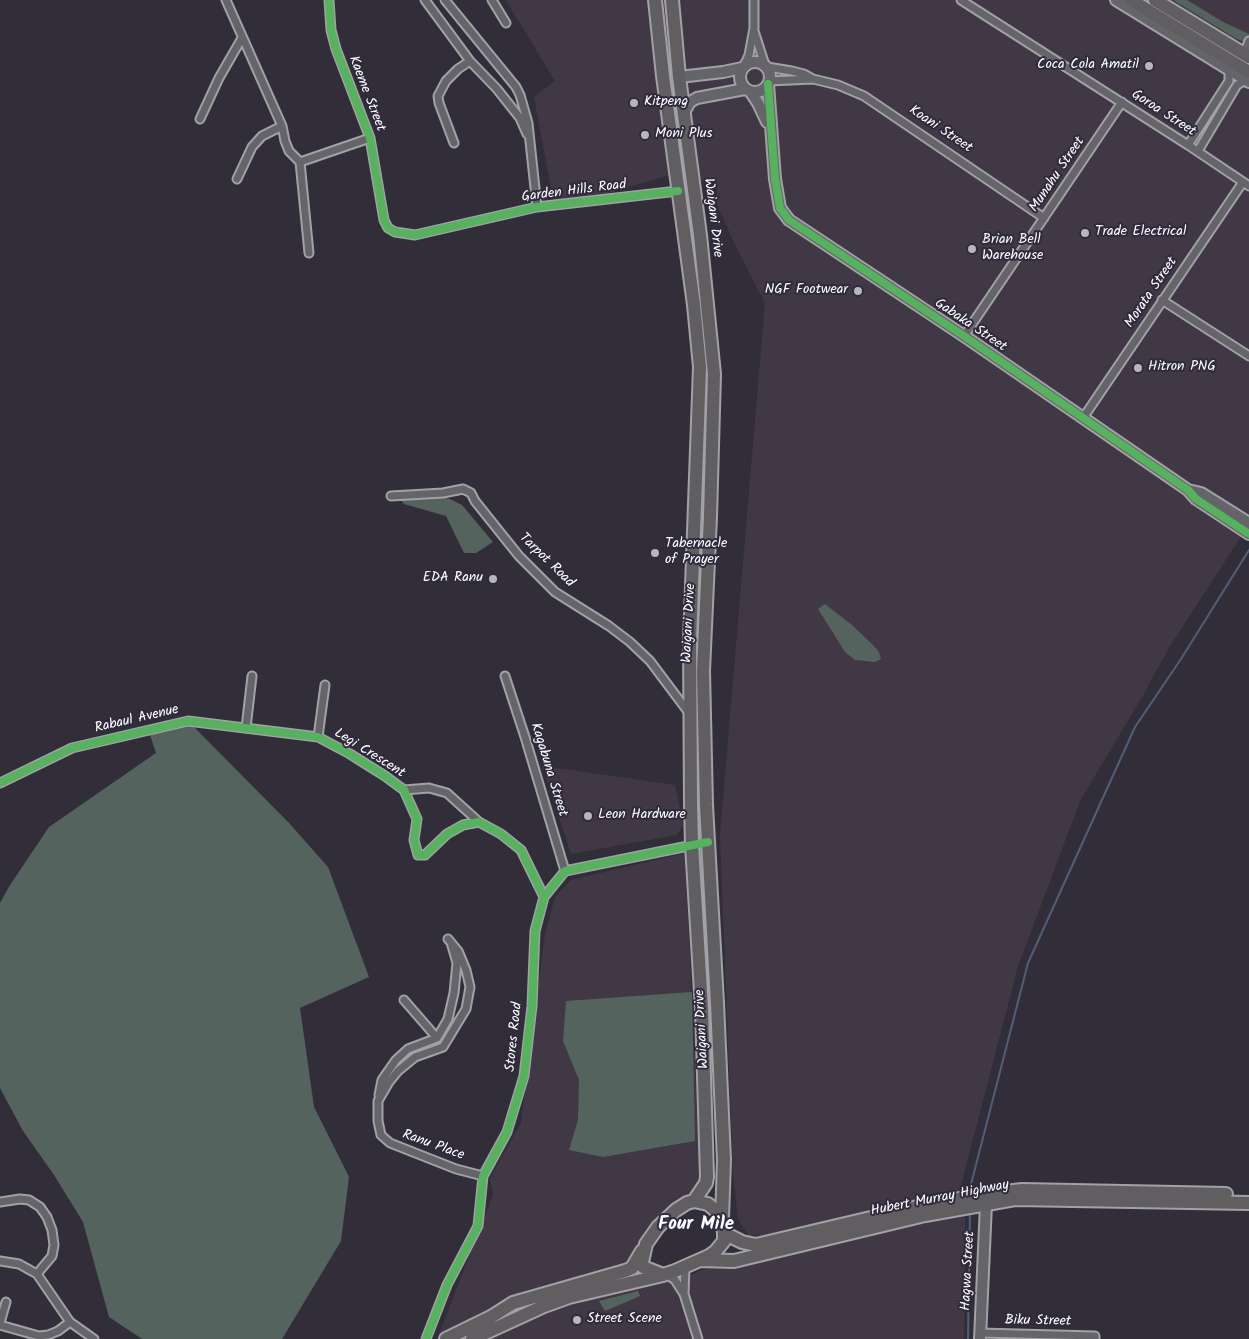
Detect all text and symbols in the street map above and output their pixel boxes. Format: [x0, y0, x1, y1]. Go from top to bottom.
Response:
street label: Kaeme Street [344, 54, 388, 134]
place label: Coca Cola Amatil [1037, 58, 1139, 74]
marker: Coca Cola Amatil [1143, 60, 1155, 72]
street label: Goroa Street [1128, 87, 1198, 141]
place label: Kitpeng [644, 95, 688, 111]
marker: Kitpeng [628, 97, 640, 109]
street label: Koani Street [905, 103, 975, 157]
place label: Moni Plus [655, 127, 713, 143]
marker: Moni Plus [639, 129, 651, 141]
street label: Munahu Street [1027, 134, 1089, 216]
street label: Garden Hills Road [521, 177, 627, 207]
street label: Waigani Drive [699, 177, 725, 259]
place label: Trade Electrical [1095, 225, 1186, 241]
marker: Trade Electrical [1079, 227, 1091, 239]
place label: Brian Bell Warehouse [982, 233, 1043, 266]
marker: Brian Bell Warehouse [966, 243, 978, 255]
street label: Morata Street [1122, 254, 1182, 332]
place label: NGF Footwear [765, 283, 848, 299]
marker: NGF Footwear [852, 285, 864, 297]
street label: Gabaka Street [931, 296, 1009, 356]
place label: Hitron PNG [1148, 360, 1216, 376]
marker: Hitron PNG [1132, 362, 1144, 374]
street label: Tarpot Road [515, 530, 577, 592]
place label: Tabernacle of Prayer [665, 537, 727, 570]
marker: Tabernacle of Prayer [649, 547, 661, 559]
place label: EDA Ranu [423, 571, 483, 587]
marker: EDA Ranu [487, 573, 499, 585]
street label: Waigani Drive [680, 583, 700, 663]
street label: Rabaul Avenue [93, 702, 181, 738]
street label: Kagabuna Street [526, 721, 570, 819]
street label: Legi Crescent [331, 726, 407, 782]
place label: Leon Hardware [598, 808, 686, 824]
marker: Leon Hardware [582, 810, 594, 822]
street label: Waigani Drive [693, 989, 713, 1069]
street label: Stores Road [503, 1001, 527, 1073]
street label: Ranu Place [400, 1127, 466, 1165]
street label: Hubert Murray Highway [869, 1177, 1011, 1221]
district label: Four Mile [658, 1215, 734, 1237]
street label: Hagwa Street [959, 1231, 979, 1311]
place label: Street Scene [587, 1312, 662, 1328]
street label: Biku Street [1005, 1313, 1071, 1331]
marker: Street Scene [571, 1314, 583, 1326]

